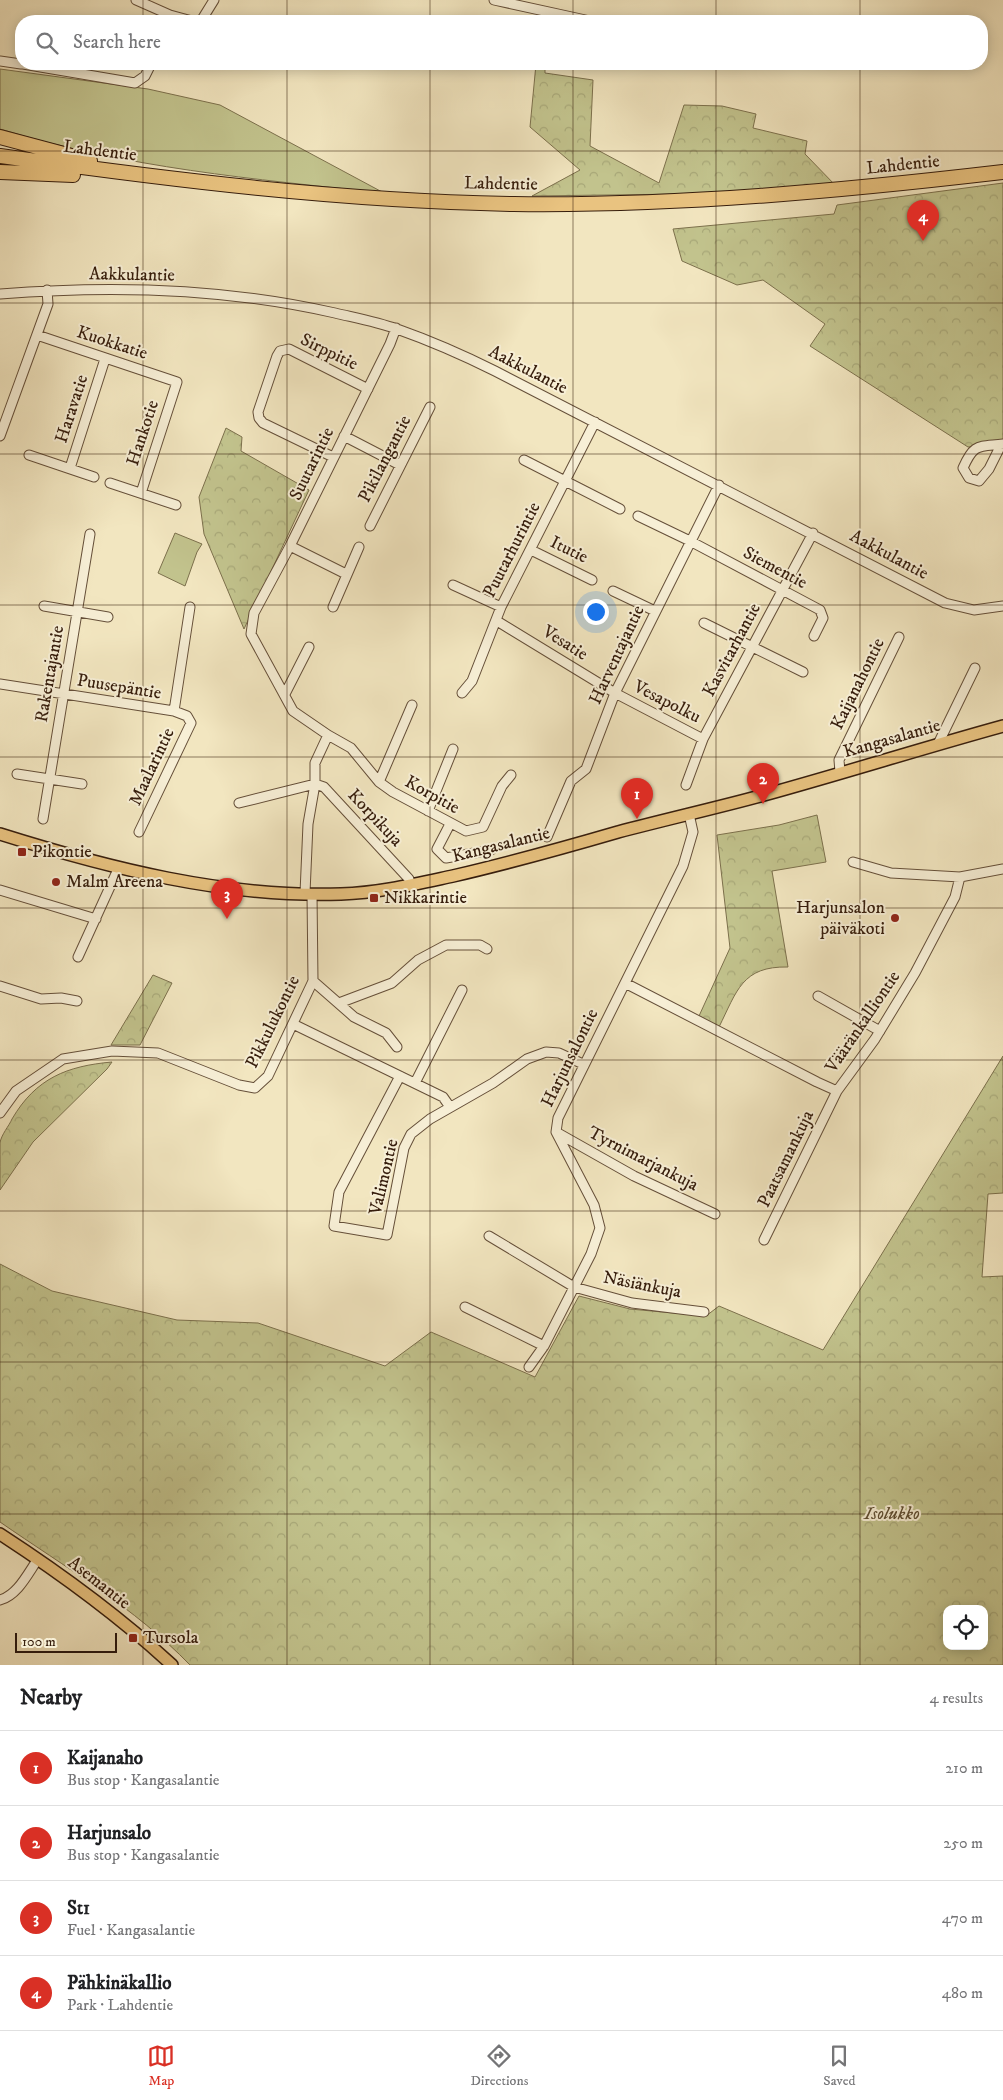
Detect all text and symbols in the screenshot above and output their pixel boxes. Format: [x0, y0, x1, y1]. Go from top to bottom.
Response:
search box [15, 15, 988, 70]
icon: search [33, 29, 61, 57]
text: Search here [73, 31, 161, 54]
street label: Lahdentie [62, 136, 138, 166]
street label: Lahdentie [865, 150, 941, 180]
street label: Lahdentie [464, 172, 538, 196]
pin: 4 [907, 200, 939, 241]
street label: Aakkulantie [89, 263, 175, 287]
street label: Kuokkatie [74, 321, 150, 365]
street label: Sirppitie [297, 329, 361, 375]
street label: Aakkulantie [485, 341, 571, 399]
street label: Haravatie [51, 372, 93, 446]
street label: Hankotie [122, 397, 164, 469]
street label: Pikilangantie [354, 412, 416, 506]
street label: Suutarintie [285, 424, 339, 504]
street label: Puutarhurintie [478, 498, 546, 602]
street label: Aakkulantie [846, 525, 932, 585]
street label: Itutie [546, 531, 592, 569]
street label: Siementie [739, 542, 811, 594]
your location [583, 599, 609, 625]
street label: Kasvitarhantie [698, 599, 766, 701]
street label: Harventajantie [584, 602, 650, 708]
street label: Vesatie [537, 620, 592, 665]
street label: Rakentajantie [31, 624, 69, 724]
street label: Kaijanahontie [826, 635, 890, 733]
street label: Puusepäntie [75, 669, 163, 705]
street label: Vesapolku [629, 675, 704, 728]
street label: Kangasalantie [841, 715, 943, 763]
street label: Maalarintie [124, 725, 180, 809]
pin: 2 [747, 763, 779, 804]
street label: Korpitie [401, 771, 463, 819]
pin: 1 [621, 778, 653, 819]
street label: Korpikuja [343, 785, 408, 852]
street label: Kangasalantie [450, 822, 552, 868]
place label: Pikontie [32, 841, 92, 863]
marker: Pikontie [16, 846, 28, 858]
place label: Malm Areena [66, 871, 163, 893]
marker: Malm Areena [50, 876, 62, 888]
pin: 3 [211, 878, 243, 919]
place label: Nikkarintie [384, 887, 467, 909]
marker: Nikkarintie [368, 892, 380, 904]
place label: Harjunsalon päiväkoti [796, 897, 886, 940]
marker: Harjunsalon päiväkoti [889, 912, 901, 924]
street label: Vääränkalliontie [820, 967, 905, 1078]
street label: Pikkulukontie [241, 972, 305, 1072]
street label: Harjunsalontie [537, 1005, 603, 1111]
street label: Paatsamankuja [753, 1107, 819, 1211]
street label: Tyrnimarjankuja [584, 1122, 702, 1196]
street label: Valimontie [364, 1137, 403, 1218]
street label: Näsiänkuja [601, 1267, 683, 1303]
park label: Isolukko [863, 1503, 920, 1525]
street label: Asemantie [63, 1552, 135, 1614]
map controls [943, 1605, 988, 1650]
button: locate [943, 1605, 988, 1650]
place label: Tursola [143, 1627, 199, 1649]
scale bar [15, 1630, 118, 1653]
marker: Tursola [127, 1632, 139, 1644]
text: 100 m [22, 1633, 56, 1651]
text: Nearby [20, 1685, 82, 1711]
text: 4 results [930, 1688, 983, 1708]
text: Kaijanaho [67, 1747, 143, 1770]
text: 1 [33, 1758, 39, 1778]
text: 210 m [945, 1758, 983, 1778]
text: Bus stop · Kangasalantie [67, 1770, 220, 1790]
text: Harjunsalo [67, 1822, 151, 1845]
text: 2 [32, 1833, 40, 1853]
text: 250 m [943, 1833, 983, 1853]
text: Bus stop · Kangasalantie [67, 1845, 220, 1865]
text: St1 [67, 1897, 90, 1920]
text: 3 [33, 1908, 39, 1928]
text: 470 m [942, 1908, 983, 1928]
text: Fuel · Kangasalantie [67, 1920, 195, 1940]
text: Pähkinäkallio [67, 1972, 171, 1995]
text: 4 [31, 1983, 41, 2003]
text: 480 m [942, 1983, 983, 2003]
text: Park · Lahdentie [67, 1995, 173, 2015]
tab: Map [147, 2042, 175, 2090]
tab: Directions [470, 2042, 528, 2090]
tab: Saved [823, 2042, 856, 2090]

